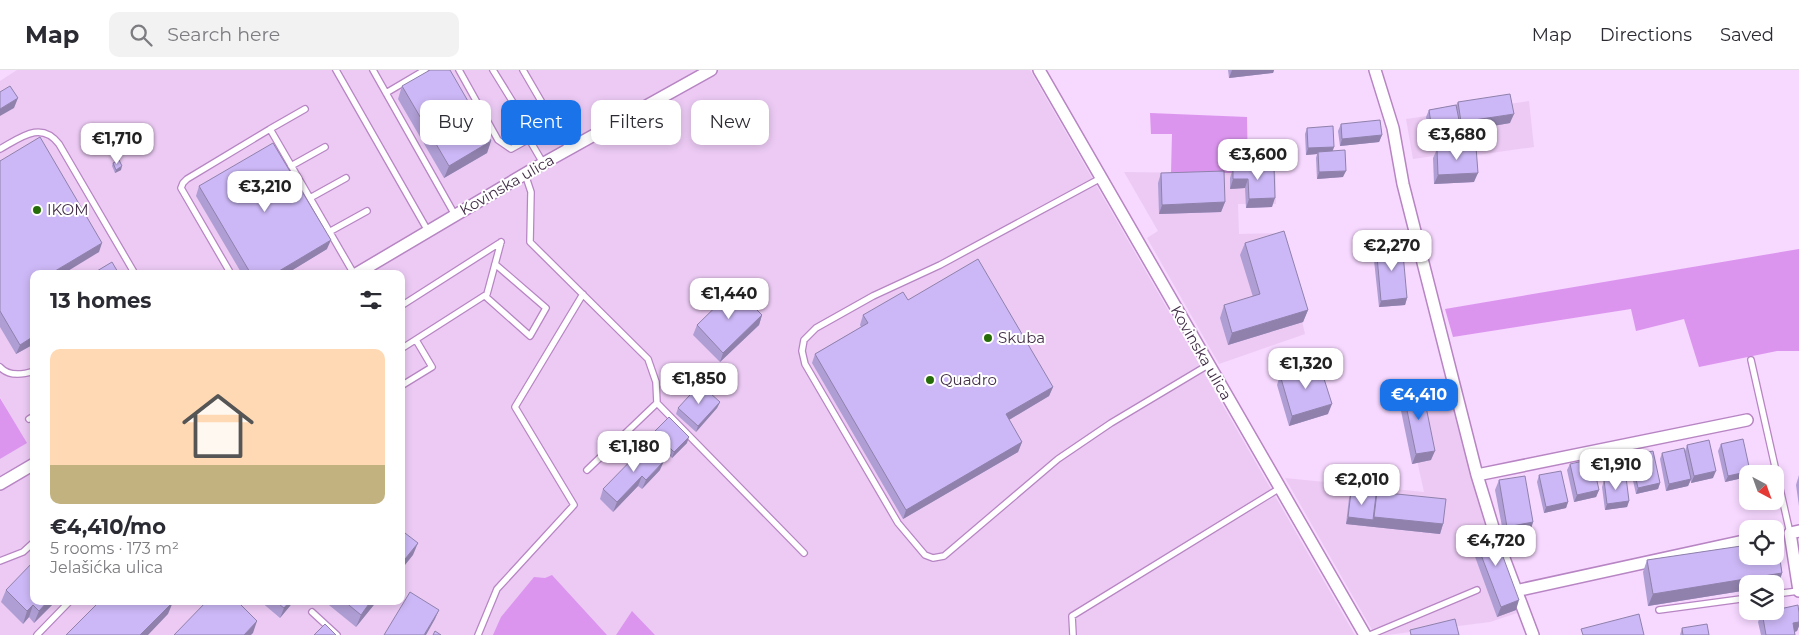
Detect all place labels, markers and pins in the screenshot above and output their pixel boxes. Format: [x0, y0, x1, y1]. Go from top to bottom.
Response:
pin: €3,680 [1416, 118, 1498, 161]
pin: €1,710 [76, 122, 158, 165]
pin: €3,600 [1217, 138, 1299, 181]
pin: €3,210 [224, 170, 306, 213]
place label: IKOM [47, 200, 89, 219]
marker: IKOM [31, 204, 43, 216]
pin: €2,270 [1351, 230, 1433, 272]
pin: €1,440 [688, 278, 770, 320]
place label: Skuba [998, 328, 1045, 347]
marker: Skuba [982, 332, 994, 344]
pin: €1,320 [1265, 348, 1347, 390]
pin: €1,850 [658, 362, 740, 405]
place label: Quadro [940, 370, 997, 389]
marker: Quadro [924, 374, 936, 386]
pin: €4,410 [1378, 378, 1460, 421]
pin: €1,180 [593, 430, 675, 473]
pin: €1,910 [1575, 448, 1657, 491]
pin: €2,010 [1321, 464, 1403, 506]
pin: €4,720 [1455, 524, 1537, 567]

